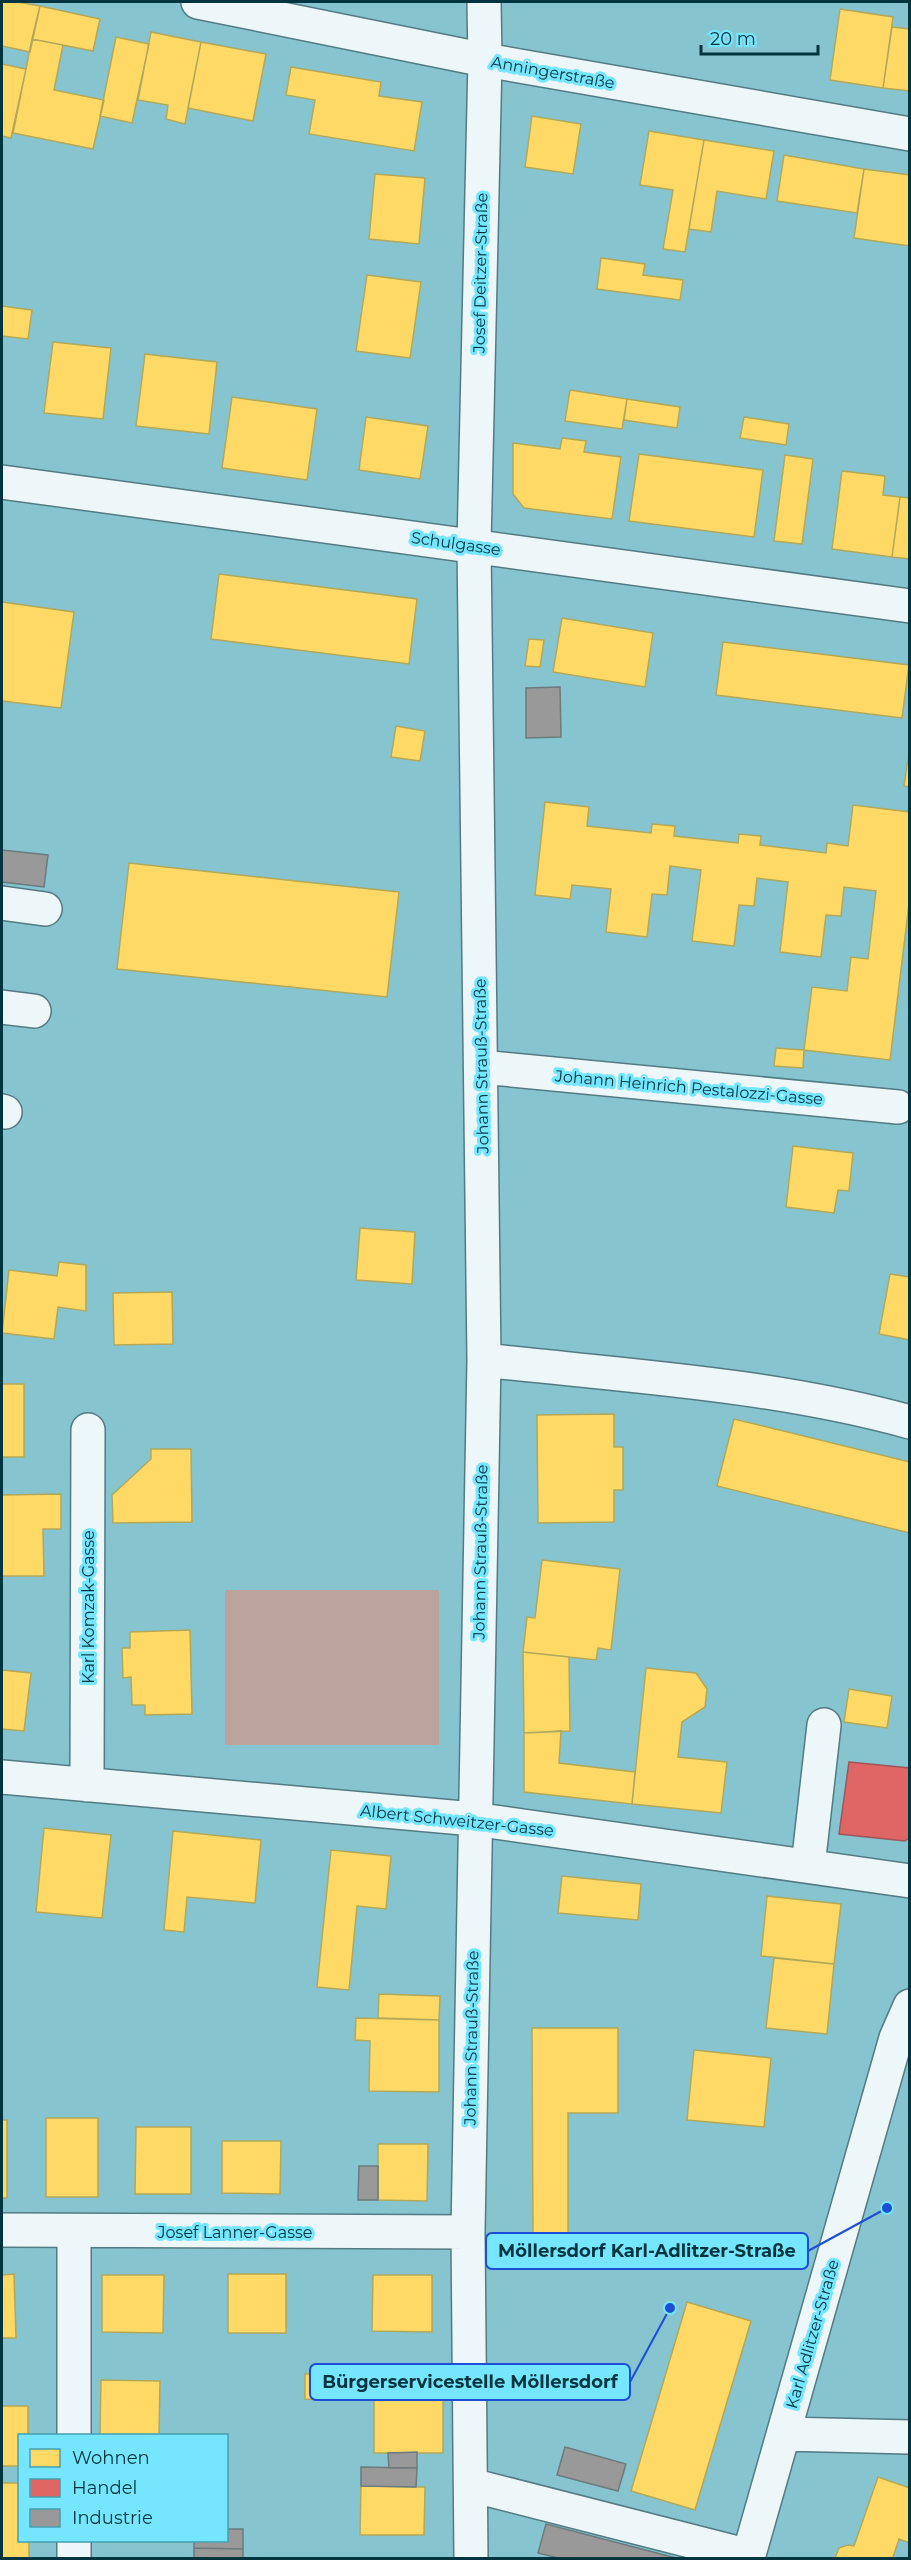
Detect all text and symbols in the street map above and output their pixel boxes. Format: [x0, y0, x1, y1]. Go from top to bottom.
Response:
scale bar [701, 18, 818, 56]
text: 20 m [710, 28, 756, 50]
street label: Anningerstraße [490, 52, 616, 93]
street label: Josef Deitzer-Straße [470, 193, 491, 354]
street label: Schulgasse [410, 528, 502, 559]
street label: Johann Strauß-Straße [470, 978, 493, 1155]
street label: Johann Heinrich Pestalozzi-Gasse [553, 1066, 824, 1109]
street label: Johann Strauß-Straße [469, 1464, 492, 1641]
street label: Karl Komzak-Gasse [79, 1530, 98, 1684]
street label: Albert Schweitzer-Gasse [359, 1801, 555, 1840]
street label: Johann Strauß-Straße [460, 1950, 483, 2127]
street label: Josef Lanner-Gasse [157, 2223, 312, 2242]
callout: Möllersdorf Karl-Adlitzer-Straße [486, 2233, 808, 2269]
text: Möllersdorf Karl-Adlitzer-Straße [498, 2240, 796, 2262]
street label: Karl Adlitzer-Straße [782, 2257, 843, 2411]
callout: Bürgerservicestelle Möllersdorf [310, 2364, 630, 2400]
text: Bürgerservicestelle Möllersdorf [322, 2371, 619, 2393]
legend [18, 2434, 228, 2542]
text: Wohnen [72, 2447, 150, 2469]
text: Handel [72, 2477, 137, 2499]
text: Industrie [72, 2507, 153, 2529]

